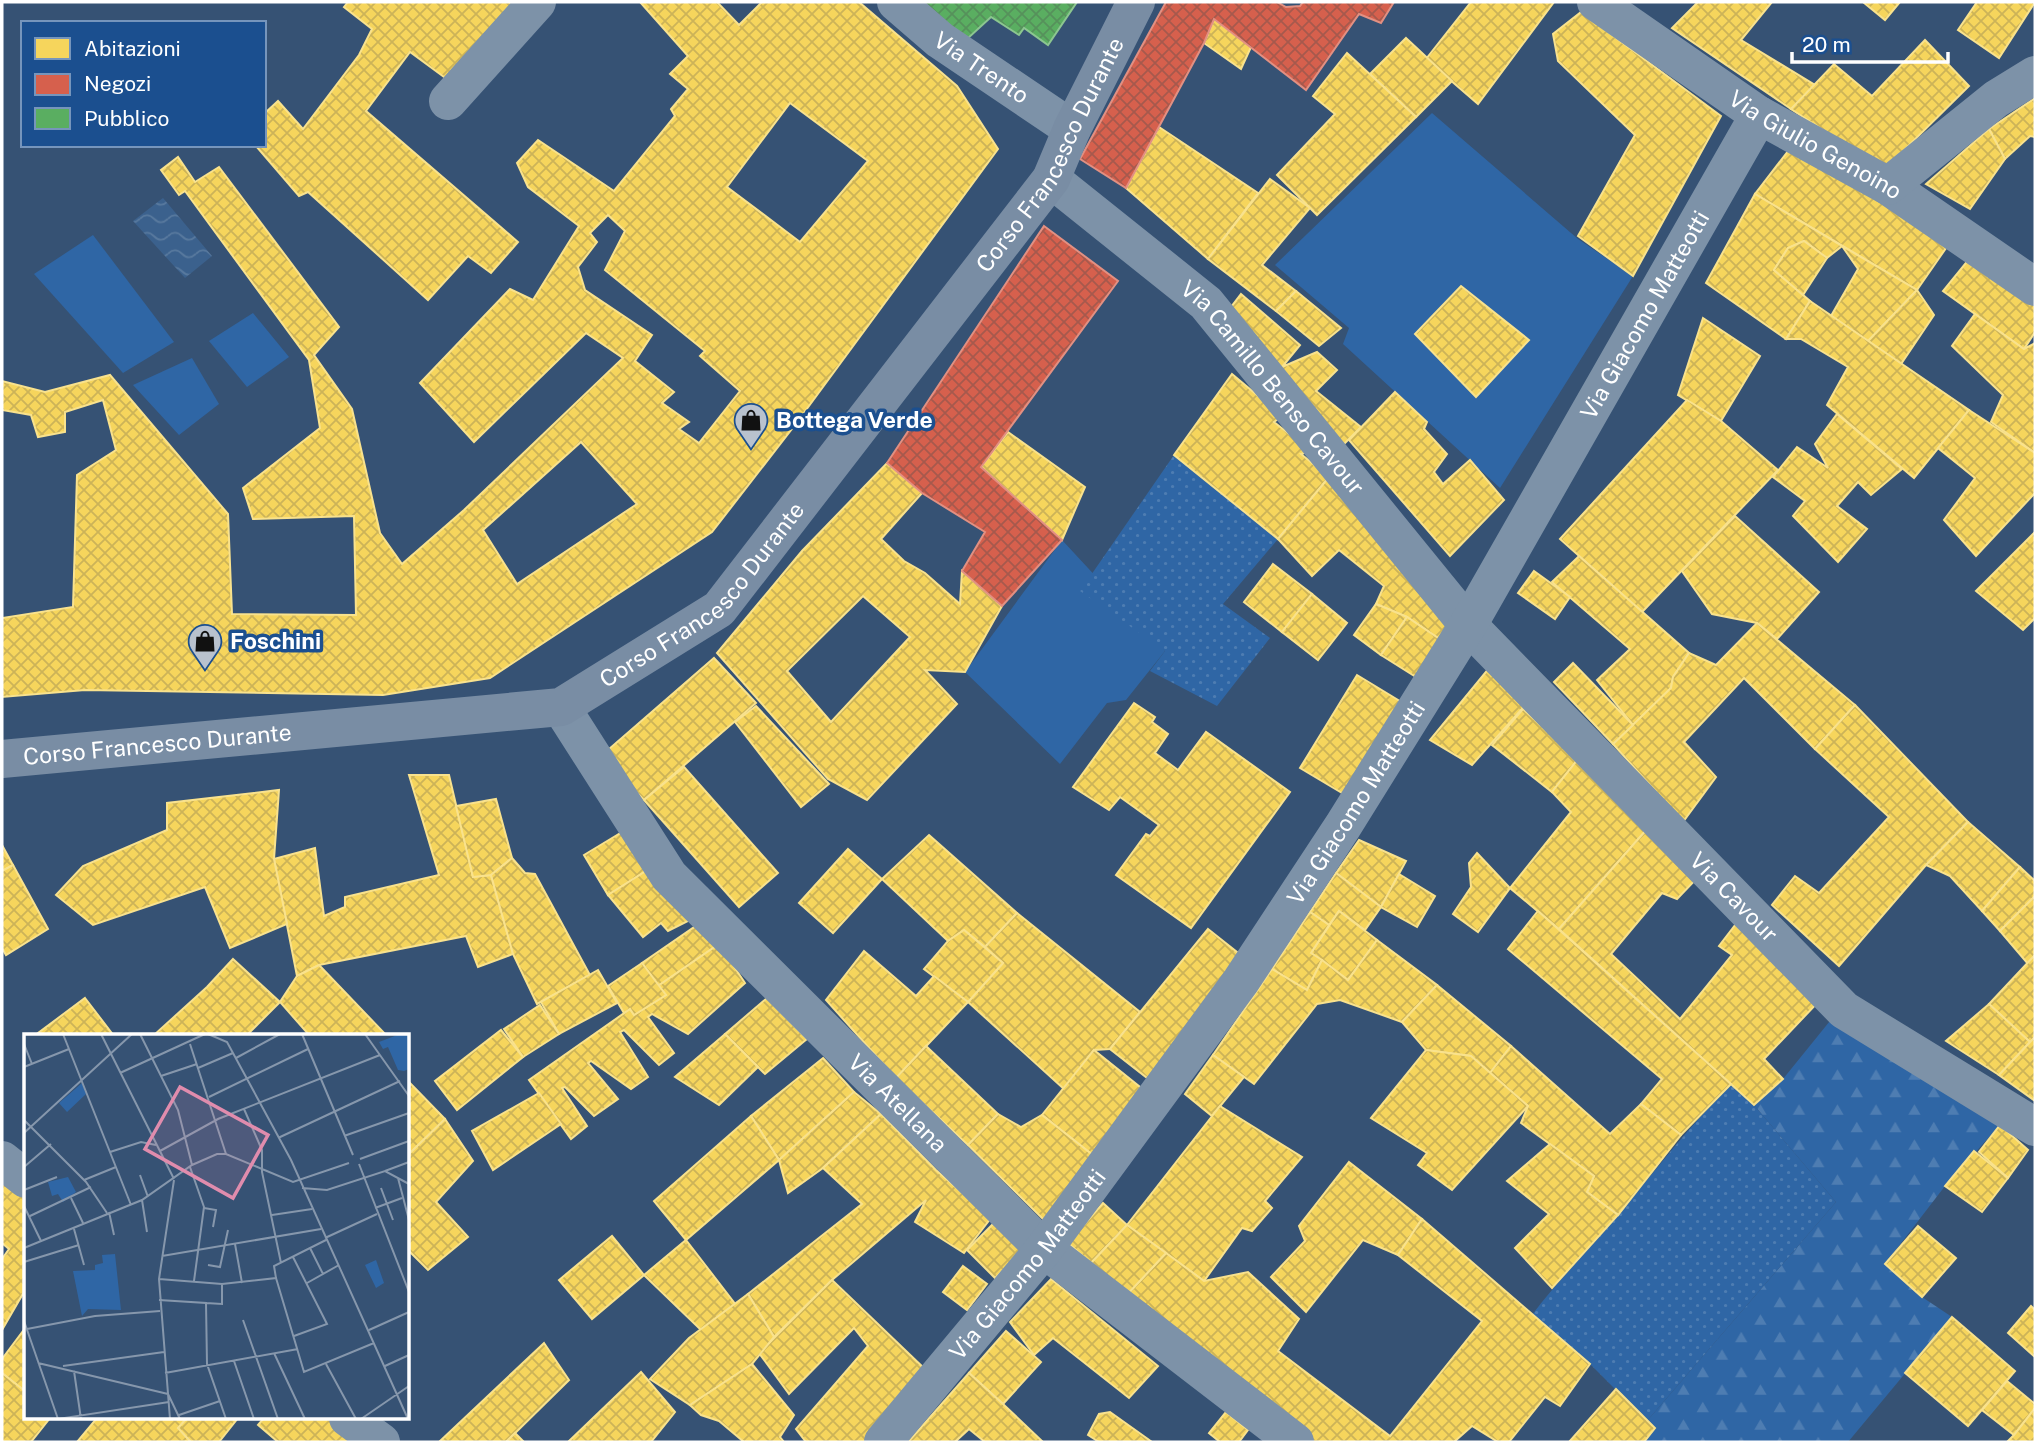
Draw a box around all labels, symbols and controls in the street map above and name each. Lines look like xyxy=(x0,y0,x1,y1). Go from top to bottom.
legend xyxy=(21,21,266,147)
scale bar xyxy=(1792,21,1948,65)
street label: Via Trento xyxy=(929,26,1034,109)
text: 20 m xyxy=(1802,32,1851,57)
street label: Corso Francesco Durante xyxy=(970,33,1129,277)
text: Abitazioni xyxy=(84,36,181,61)
text: Negozi xyxy=(84,71,151,96)
street label: Via Giulio Genoino xyxy=(1724,84,1907,205)
text: Pubblico xyxy=(84,106,169,131)
street label: Via Giacomo Matteotti xyxy=(1574,206,1714,424)
street label: Via Camillo Benso Cavour xyxy=(1176,274,1370,500)
shop icon: Bottega Verde xyxy=(732,401,770,450)
place label: Bottega Verde xyxy=(776,406,933,433)
street label: Corso Francesco Durante xyxy=(594,497,810,693)
shop icon: Foschini xyxy=(186,622,224,671)
place label: Foschini xyxy=(230,627,321,654)
street label: Via Giacomo Matteotti xyxy=(1281,696,1430,909)
street label: Corso Francesco Durante xyxy=(22,718,293,770)
street label: Via Cavour xyxy=(1685,846,1784,947)
inset map xyxy=(24,1034,410,1420)
street label: Via Atellana xyxy=(843,1048,953,1158)
street label: Via Giacomo Matteotti xyxy=(943,1164,1111,1365)

